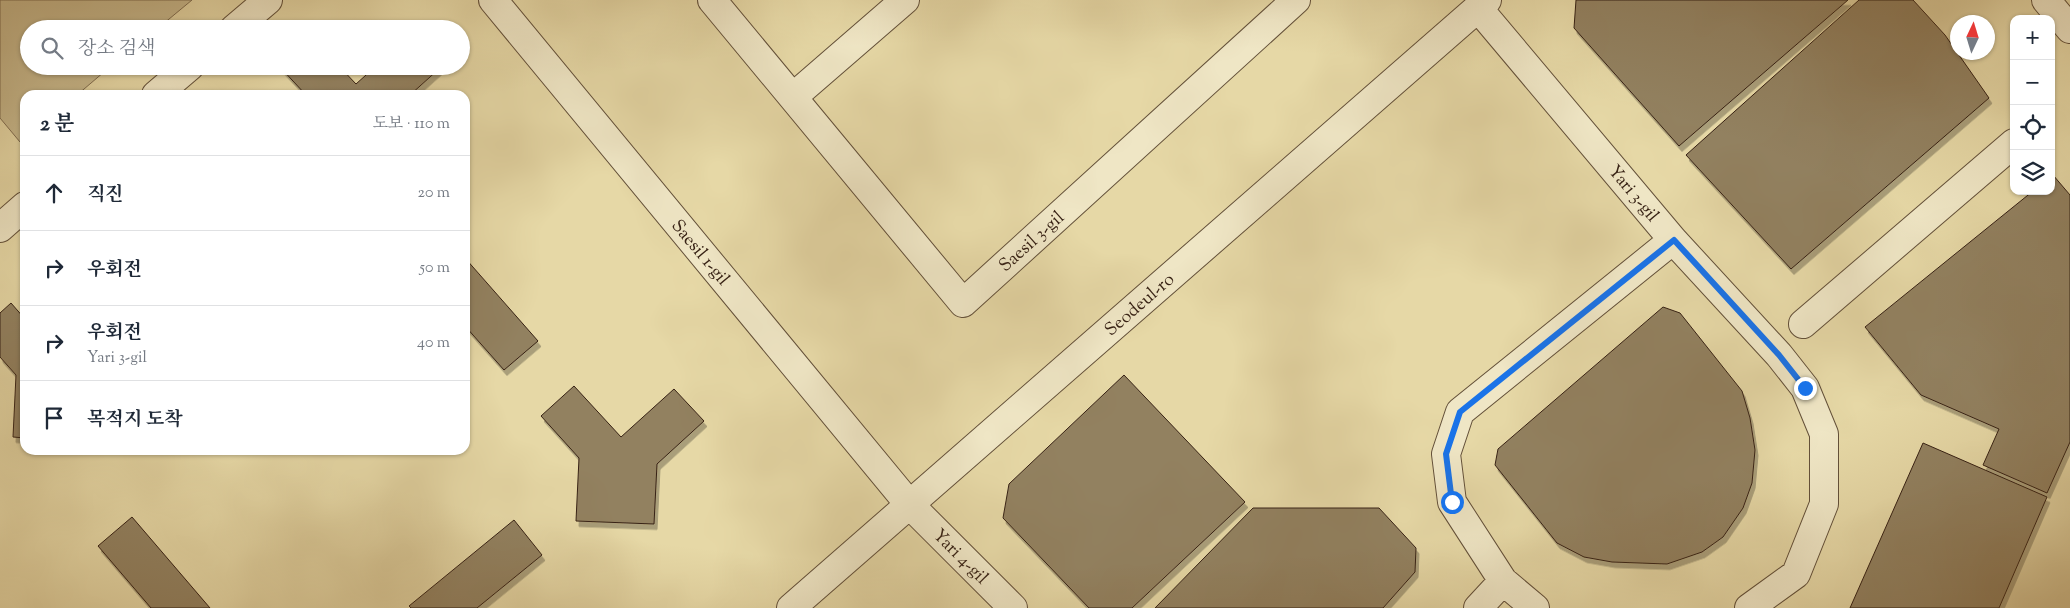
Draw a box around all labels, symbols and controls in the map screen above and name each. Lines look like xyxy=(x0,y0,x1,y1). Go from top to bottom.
north arrow xyxy=(1950,15,1995,60)
map controls xyxy=(2010,15,2055,195)
button: + xyxy=(2010,15,2055,60)
search box xyxy=(20,20,470,75)
icon: search xyxy=(38,34,66,62)
text: 장소 검색 xyxy=(78,36,155,63)
button: − xyxy=(2010,60,2055,105)
button: locate xyxy=(2010,105,2055,150)
text: 2 분 xyxy=(40,110,75,140)
text: 도보 · 110 m xyxy=(372,113,450,136)
button: layers xyxy=(2010,150,2055,195)
street label: Yari 3-gil xyxy=(1601,160,1664,228)
icon: ahead xyxy=(40,179,68,207)
text: 직진 xyxy=(87,182,124,209)
text: 20 m xyxy=(417,182,450,205)
street label: Saesil 3-gil xyxy=(994,206,1071,279)
street label: Saesil 1-gil xyxy=(664,215,735,292)
icon: right xyxy=(40,254,68,282)
text: 우회전 xyxy=(87,257,142,284)
text: 50 m xyxy=(419,257,450,280)
street label: Seodeul-ro xyxy=(1100,268,1181,343)
text: 우회전 xyxy=(87,320,142,347)
icon: right xyxy=(40,329,68,357)
text: 40 m xyxy=(417,332,450,355)
text: Yari 3-gil xyxy=(87,347,147,370)
route end xyxy=(1794,377,1817,400)
icon: arrive xyxy=(40,404,68,432)
text: 목적지 도착 xyxy=(87,407,183,434)
route start xyxy=(1441,491,1464,514)
street label: Yari 4-gil xyxy=(926,524,993,591)

